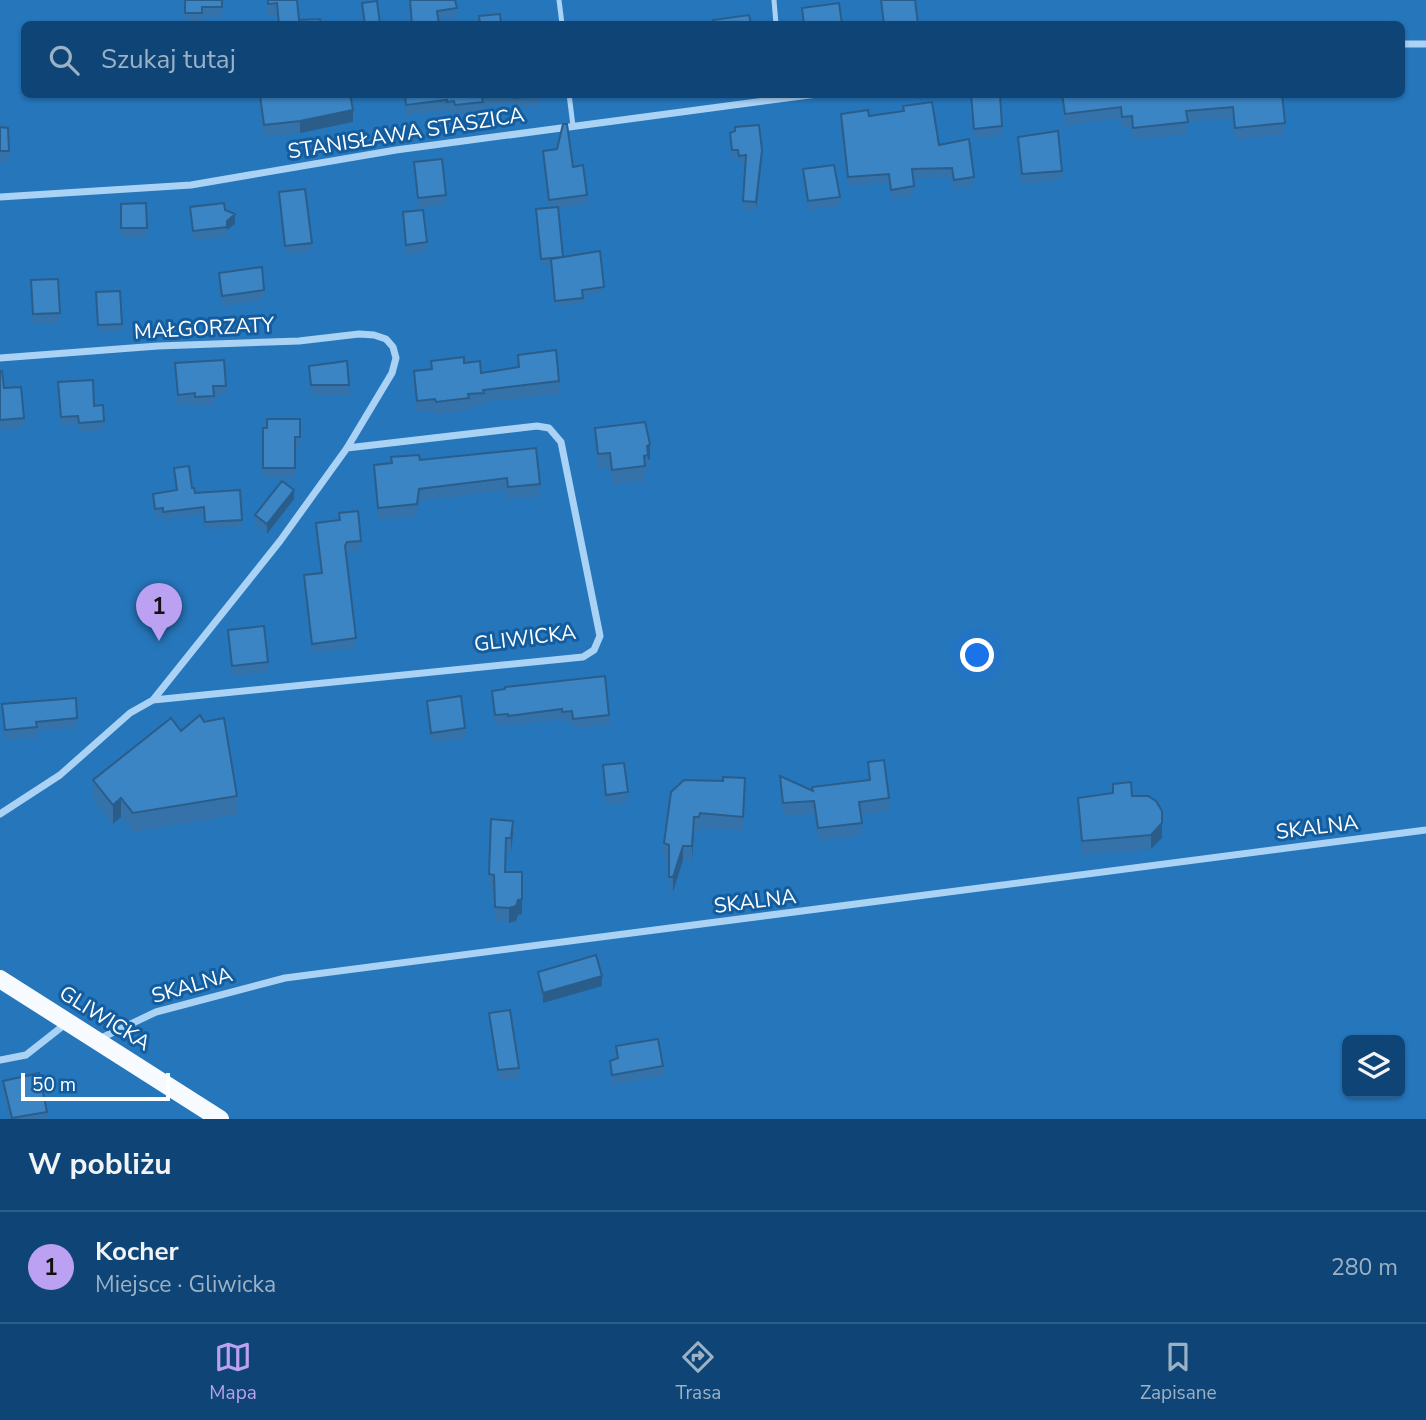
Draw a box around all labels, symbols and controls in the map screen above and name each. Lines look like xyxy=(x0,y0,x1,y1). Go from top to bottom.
search box xyxy=(21,21,1405,98)
icon: search xyxy=(45,41,83,79)
text: Szukaj tutaj xyxy=(101,42,236,77)
street label: STANISŁAWA STASZICA xyxy=(286,100,526,166)
street label: MAŁGORZATY xyxy=(133,310,275,346)
pin: 1 xyxy=(136,583,182,641)
street label: GLIWICKA xyxy=(472,618,578,658)
your location xyxy=(960,638,994,672)
street label: SKALNA xyxy=(1274,808,1360,846)
street label: SKALNA xyxy=(712,882,798,920)
street label: SKALNA xyxy=(148,960,236,1010)
street label: GLIWICKA xyxy=(54,979,156,1057)
map controls xyxy=(1342,1035,1405,1098)
button: layers xyxy=(1342,1035,1405,1098)
scale bar xyxy=(21,1070,170,1102)
text: 50 m xyxy=(32,1072,76,1098)
text: W pobliżu xyxy=(28,1144,172,1185)
text: Kocher xyxy=(95,1234,179,1269)
text: 1 xyxy=(44,1252,58,1283)
text: 280 m xyxy=(1331,1252,1398,1283)
text: Miejsce · Gliwicka xyxy=(95,1269,276,1300)
tab: Mapa xyxy=(209,1338,257,1406)
tab: Trasa xyxy=(675,1338,721,1406)
tab: Zapisane xyxy=(1140,1338,1217,1406)

